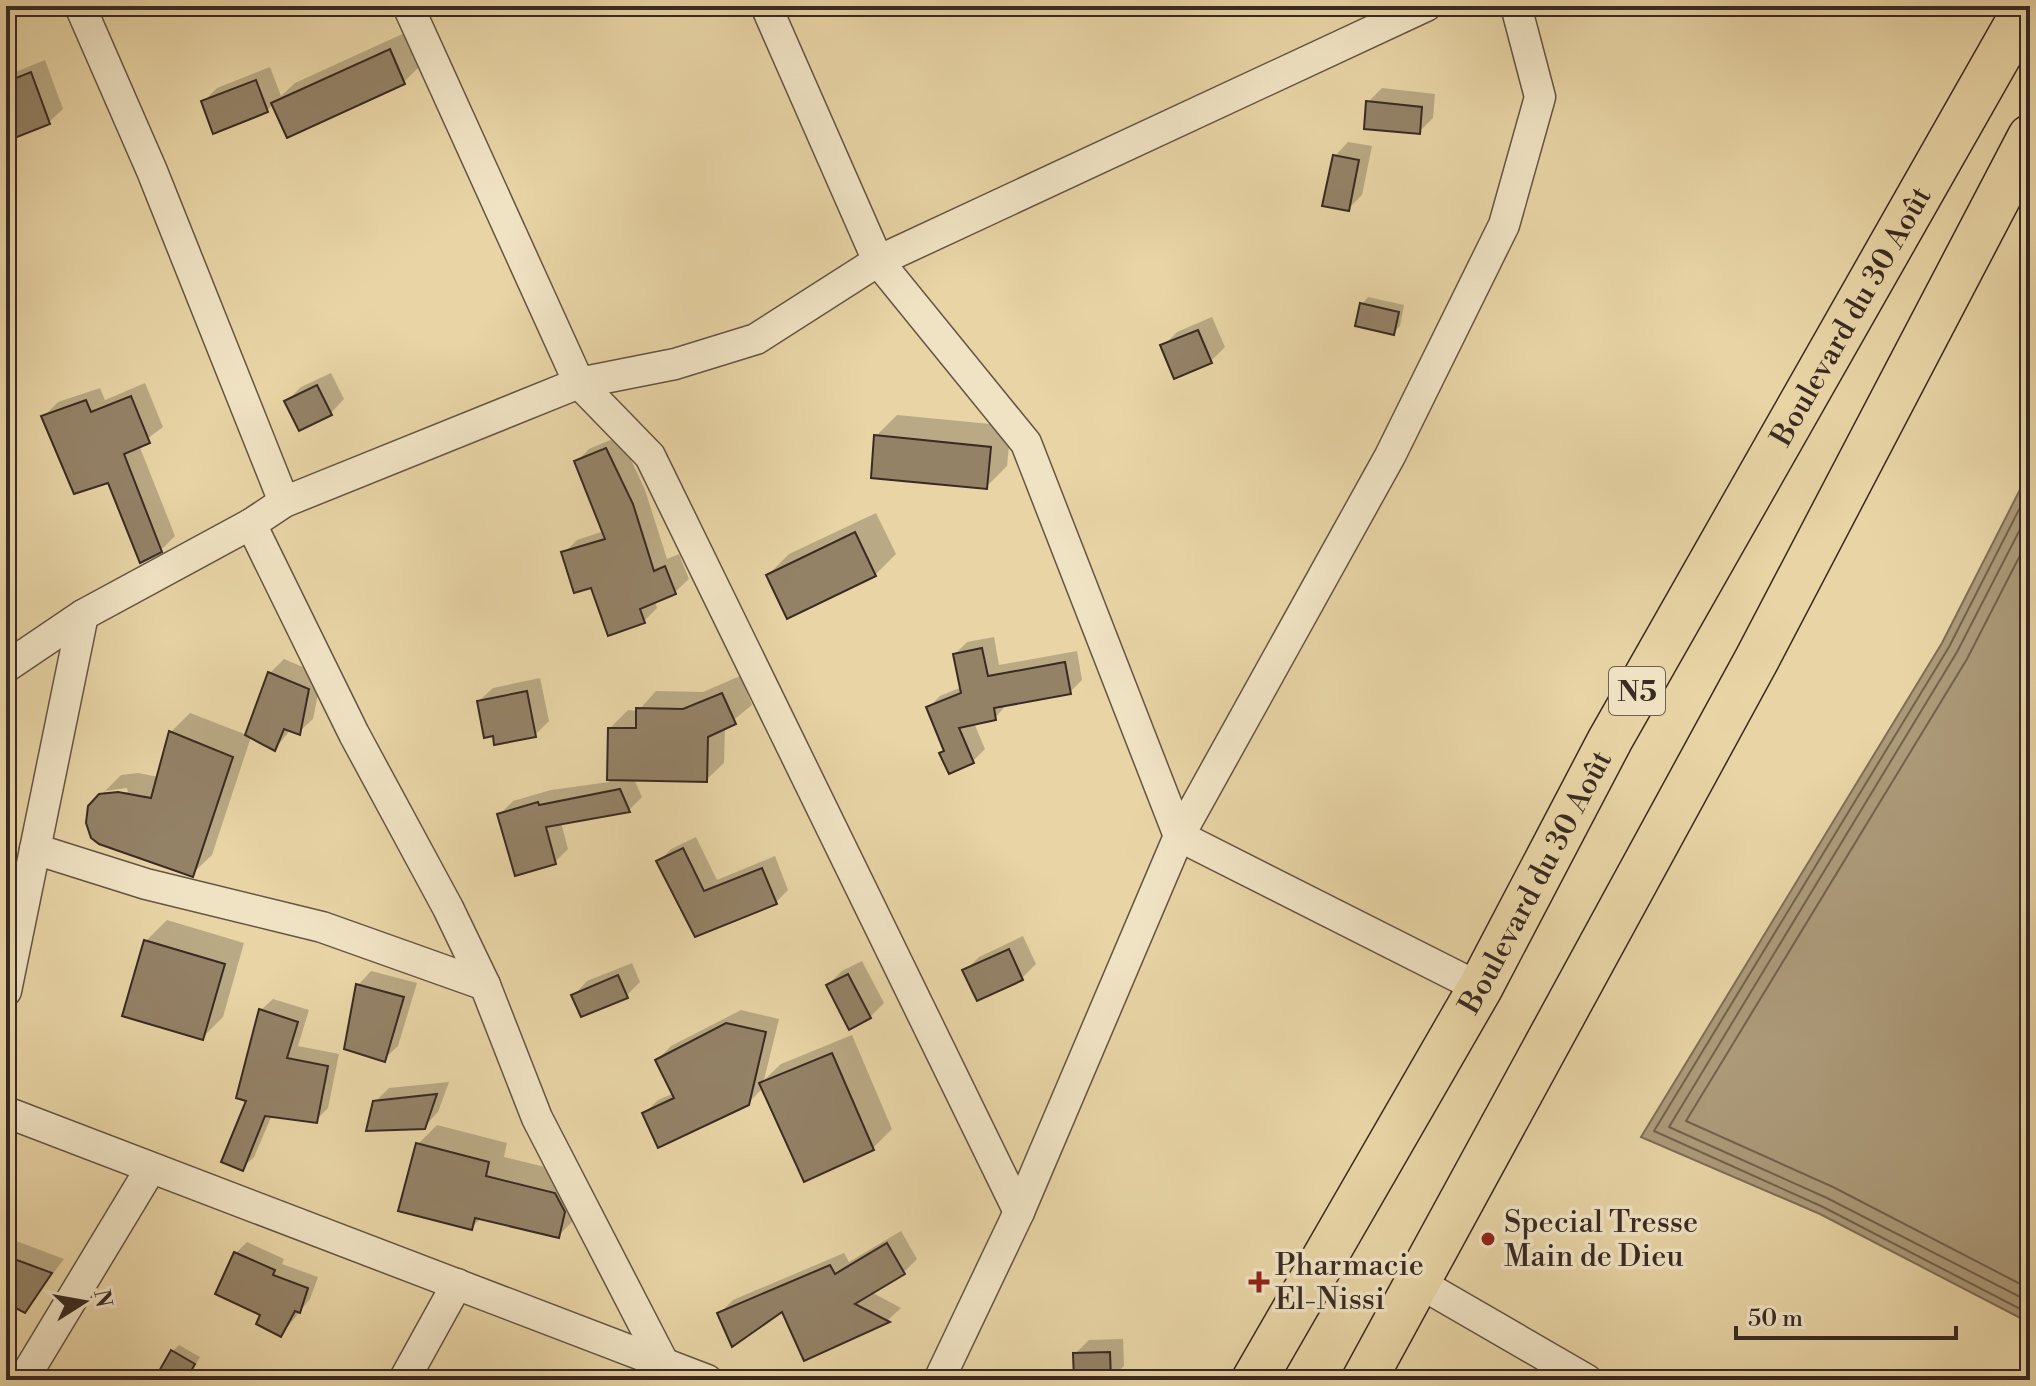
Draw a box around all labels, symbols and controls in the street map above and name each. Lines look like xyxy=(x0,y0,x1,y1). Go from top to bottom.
street label: Boulevard du 30 Août xyxy=(1762,180,1941,454)
road number: N5 xyxy=(1609,667,1665,715)
street label: Boulevard du 30 Août xyxy=(1451,744,1621,1022)
place label: Special Tresse Main de Dieu xyxy=(1504,1204,1698,1276)
marker: Special Tresse Main de Dieu xyxy=(1479,1230,1497,1248)
place label: Pharmacie El-Nissi xyxy=(1275,1247,1424,1319)
north arrow xyxy=(44,1262,124,1342)
marker: Pharmacie El-Nissi xyxy=(1250,1273,1268,1291)
text: N xyxy=(87,1287,117,1310)
scale bar xyxy=(1736,1290,1956,1340)
text: 50 m xyxy=(1748,1304,1803,1334)

